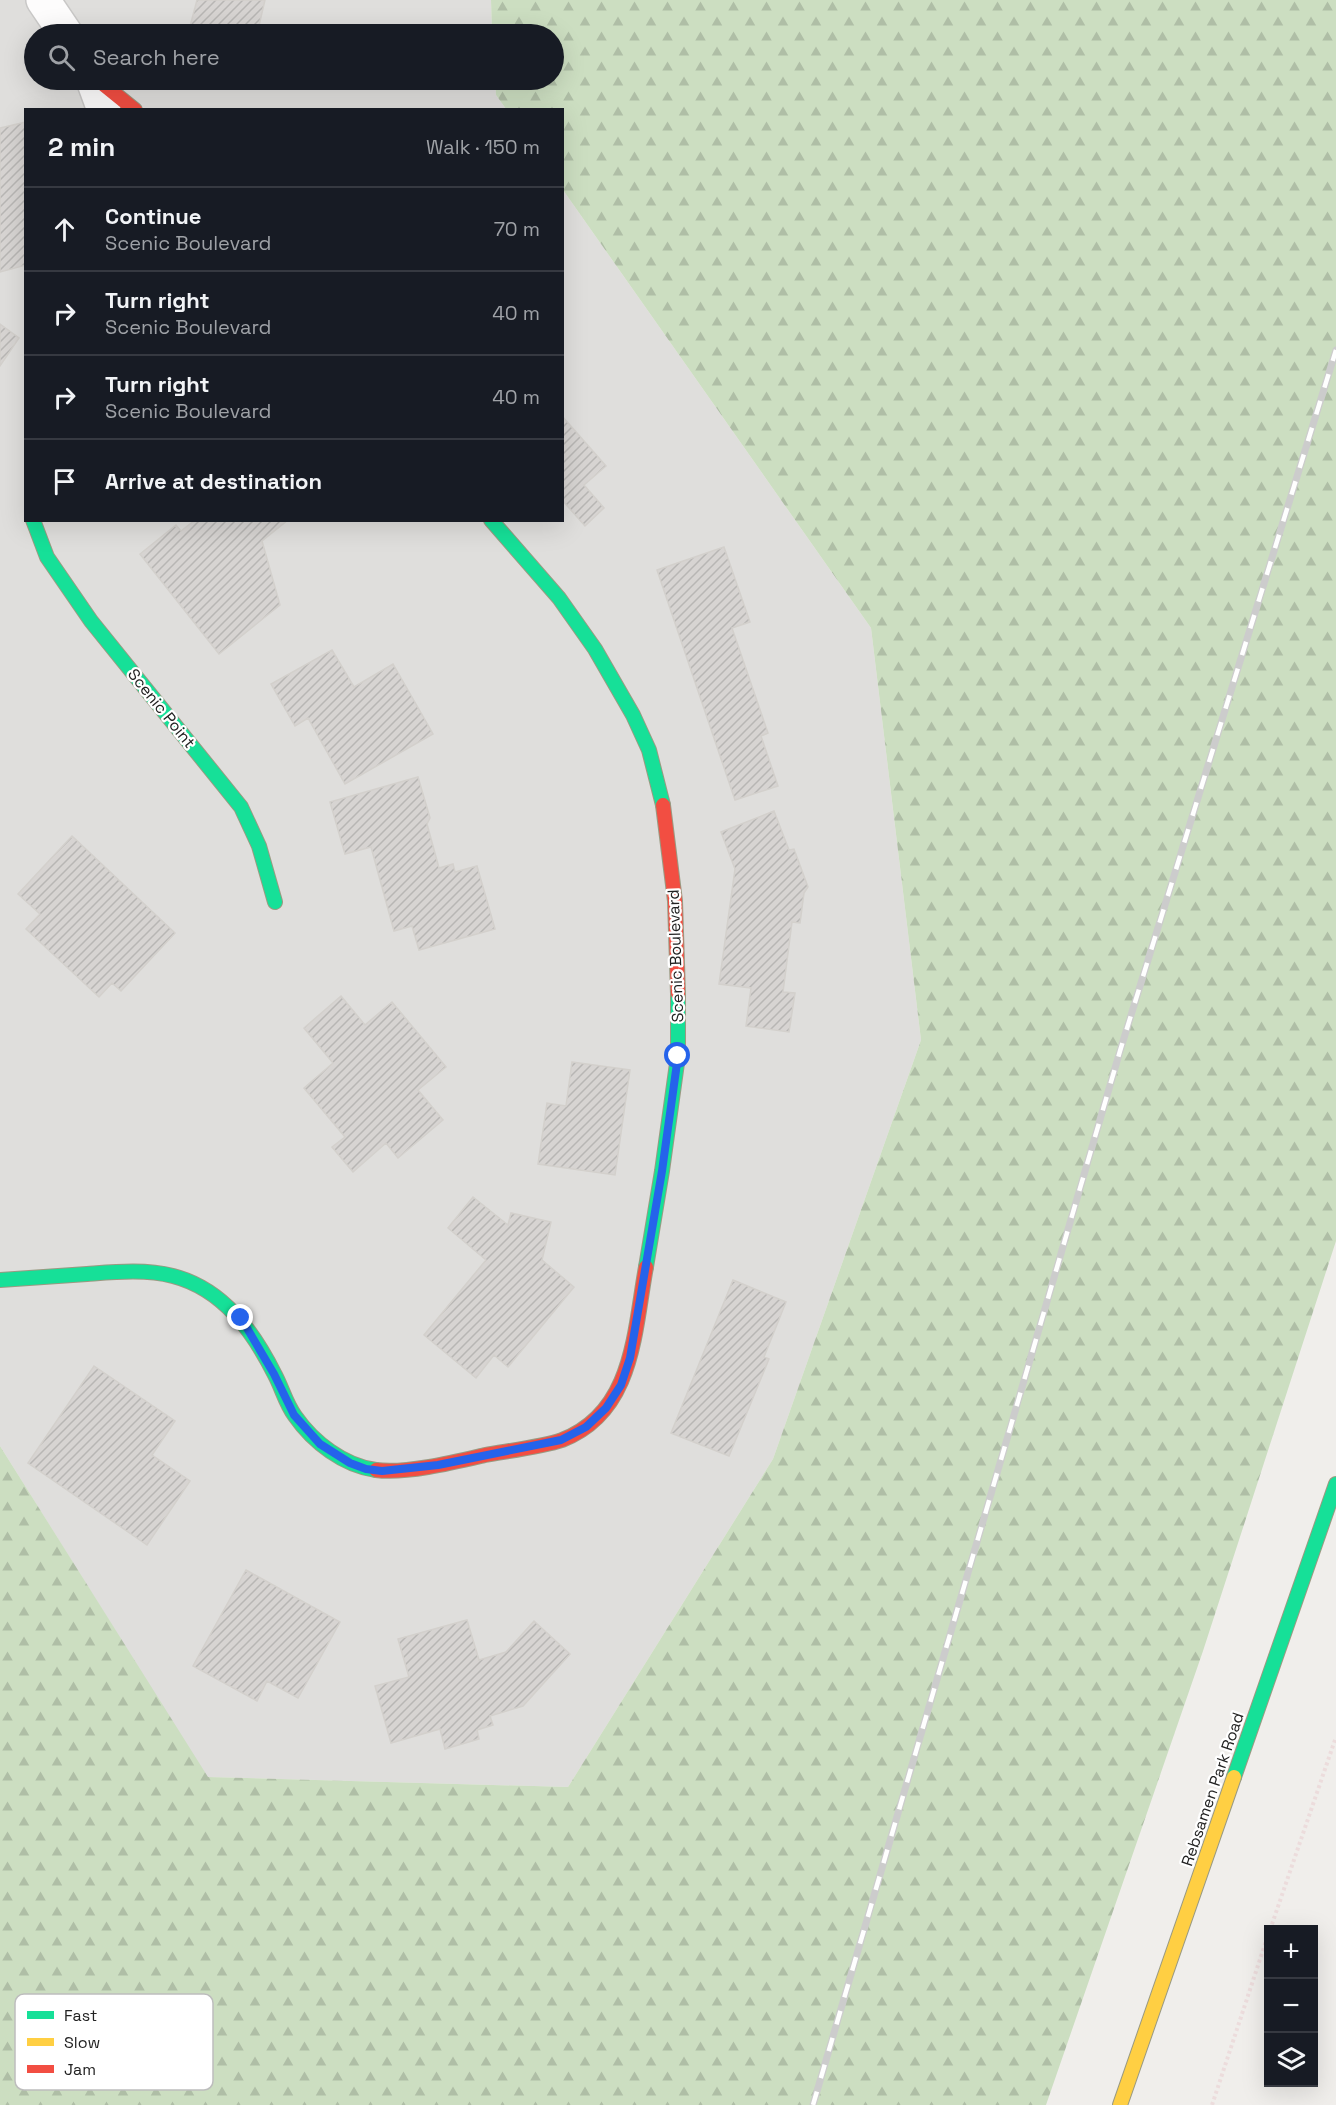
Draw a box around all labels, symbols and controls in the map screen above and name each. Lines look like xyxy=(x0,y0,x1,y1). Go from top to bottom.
search box xyxy=(24,24,564,90)
icon: search xyxy=(45,41,78,74)
text: Search here xyxy=(93,43,220,71)
text: 2 min xyxy=(48,130,115,164)
text: Walk · 150 m xyxy=(426,134,540,160)
text: Continue xyxy=(105,202,201,230)
icon: ahead xyxy=(48,213,81,246)
text: 70 m xyxy=(494,216,540,242)
text: Scenic Boulevard xyxy=(105,230,272,256)
text: Turn right xyxy=(105,286,210,314)
icon: right xyxy=(48,297,81,330)
text: 40 m xyxy=(492,300,540,326)
text: Scenic Boulevard xyxy=(105,314,272,340)
text: Turn right xyxy=(105,370,210,398)
icon: right xyxy=(48,381,81,414)
text: 40 m xyxy=(492,384,540,410)
text: Scenic Boulevard xyxy=(105,398,272,424)
icon: arrive xyxy=(48,465,81,498)
text: Arrive at destination xyxy=(105,467,322,495)
street label: Scenic Point xyxy=(123,664,200,752)
street label: Scenic Boulevard xyxy=(663,889,688,1023)
route start xyxy=(664,1042,690,1068)
route end xyxy=(227,1304,253,1330)
street label: Rebsamen Park Road xyxy=(1176,1710,1249,1869)
map controls xyxy=(1264,1925,1318,2087)
button: + xyxy=(1264,1925,1318,1979)
button: − xyxy=(1264,1979,1318,2033)
legend xyxy=(15,1994,213,2090)
text: Fast xyxy=(64,2005,97,2026)
text: Slow xyxy=(64,2032,100,2053)
button: layers xyxy=(1264,2033,1318,2087)
text: Jam xyxy=(64,2059,96,2080)

